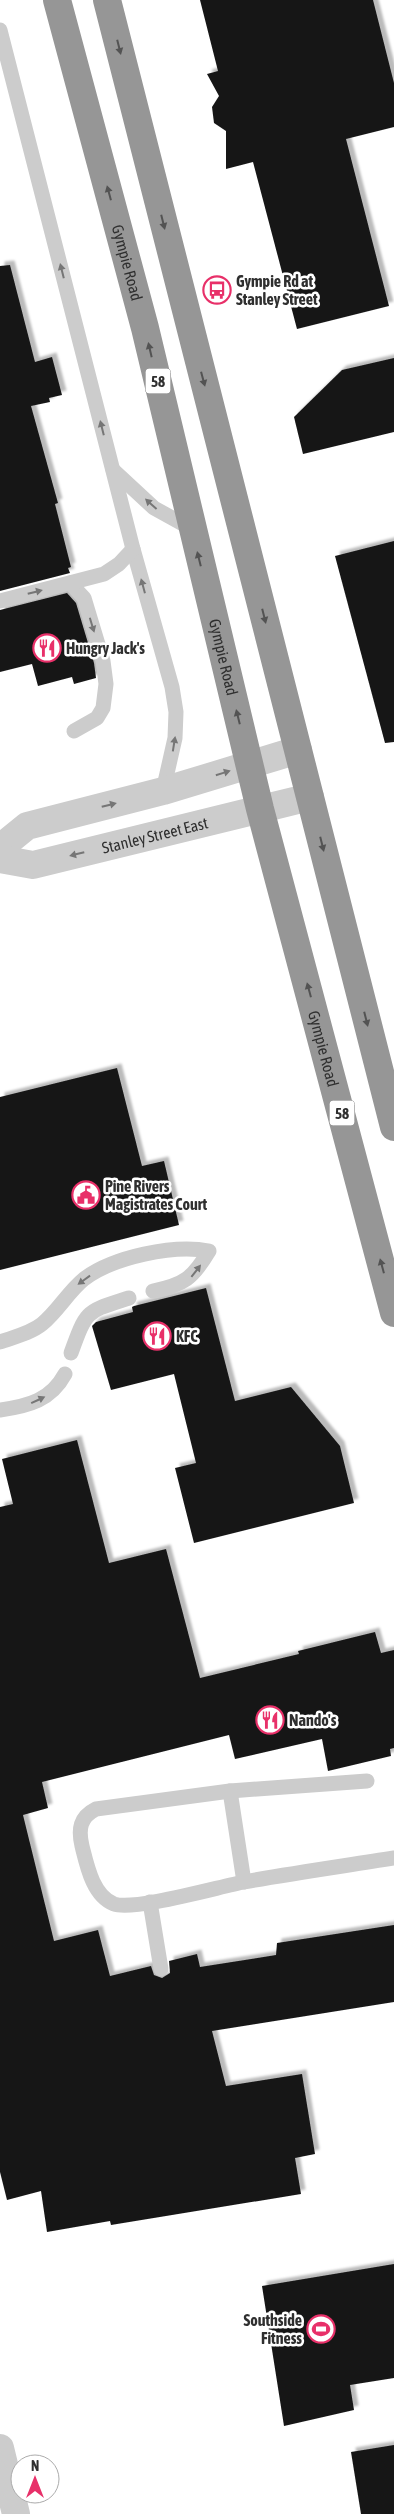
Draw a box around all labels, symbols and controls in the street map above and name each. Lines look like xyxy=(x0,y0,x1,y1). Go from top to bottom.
one-way arrow xyxy=(115,40,123,55)
one-way arrow xyxy=(104,185,112,200)
one-way arrow xyxy=(159,214,167,229)
street label: Gympie Road xyxy=(109,223,146,303)
one-way arrow xyxy=(58,264,66,279)
place label: Gympie Rd at Stanley Street xyxy=(236,272,318,308)
bus stop icon: Gympie Rd at Stanley Street xyxy=(202,275,232,305)
one-way arrow xyxy=(146,343,154,358)
road number: 58 xyxy=(146,368,170,394)
one-way arrow xyxy=(200,372,208,387)
one-way arrow xyxy=(98,421,106,436)
one-way arrow xyxy=(145,498,157,510)
one-way arrow xyxy=(195,552,203,567)
one-way arrow xyxy=(139,578,147,593)
one-way arrow xyxy=(27,588,42,596)
one-way arrow xyxy=(260,609,268,624)
street label: Gympie Road xyxy=(206,617,242,697)
one-way arrow xyxy=(88,618,96,633)
restaurant icon: Hungry Jack's xyxy=(32,633,62,663)
place label: Hungry Jack's xyxy=(66,639,145,657)
one-way arrow xyxy=(233,710,241,725)
one-way arrow xyxy=(170,735,178,751)
one-way arrow xyxy=(216,768,231,776)
one-way arrow xyxy=(101,801,116,809)
street label: Stanley Street East xyxy=(100,813,210,857)
one-way arrow xyxy=(318,837,326,852)
one-way arrow xyxy=(69,850,84,858)
one-way arrow xyxy=(305,983,313,998)
street label: Gympie Road xyxy=(305,1009,342,1089)
one-way arrow xyxy=(363,1011,371,1026)
road number: 58 xyxy=(330,1100,354,1126)
place label: Pine Rivers Magistrates Court xyxy=(105,1177,207,1213)
public building icon: Pine Rivers Magistrates Court xyxy=(71,1180,101,1210)
one-way arrow xyxy=(377,1258,385,1273)
one-way arrow xyxy=(191,1264,201,1277)
one-way arrow xyxy=(77,1275,91,1285)
restaurant icon: KFC xyxy=(142,1321,172,1351)
place label: KFC xyxy=(176,1327,198,1345)
one-way arrow xyxy=(31,1396,45,1404)
restaurant icon: Nando's xyxy=(255,1705,285,1735)
place label: Nando's xyxy=(289,1711,337,1729)
place label: Southside Fitness xyxy=(243,2311,302,2347)
sports icon: Southside Fitness xyxy=(306,2314,336,2344)
north arrow xyxy=(10,2454,60,2504)
text: N xyxy=(31,2458,39,2474)

